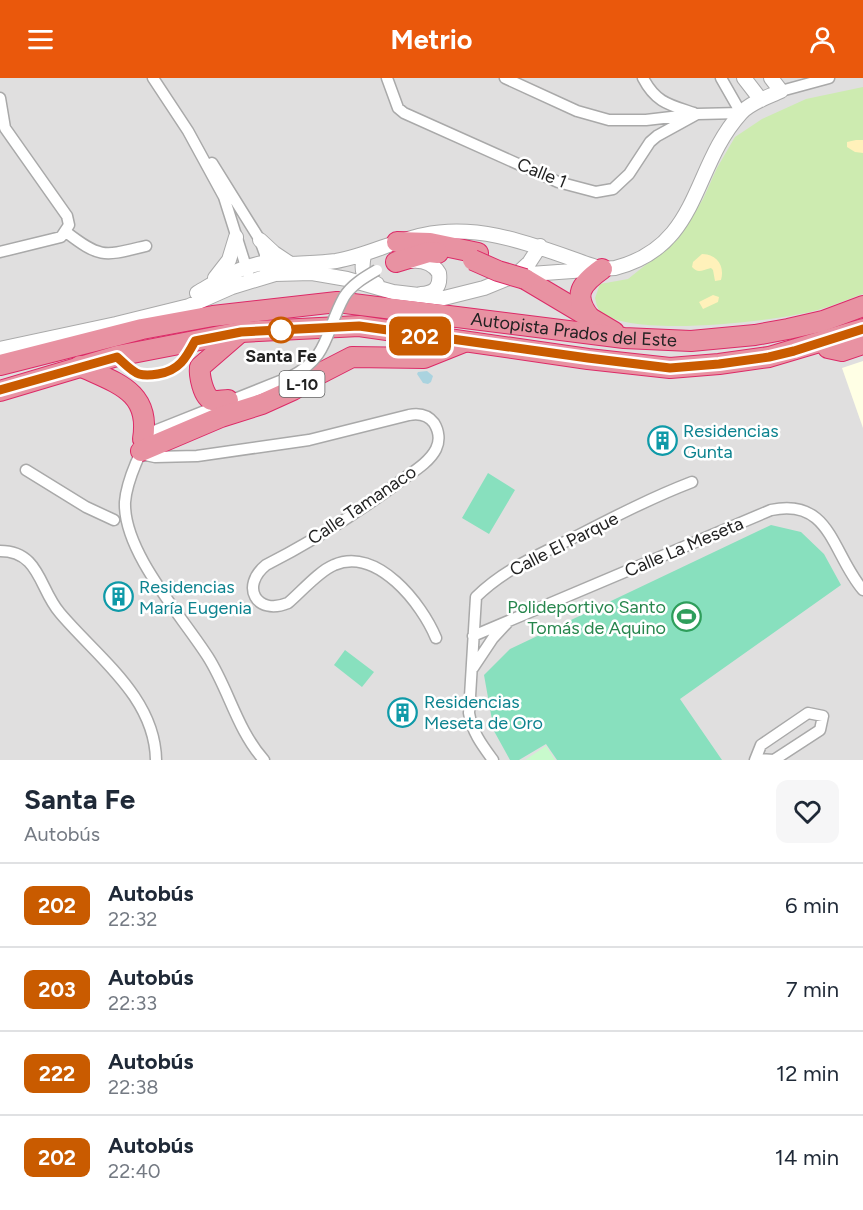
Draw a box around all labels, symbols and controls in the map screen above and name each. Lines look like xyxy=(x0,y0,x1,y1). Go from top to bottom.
icon: menu xyxy=(24,23,57,56)
text: Metrio xyxy=(391,23,472,56)
icon: person xyxy=(806,23,839,56)
street label: Calle 1 xyxy=(514,153,570,193)
street label: Autopista Prados del Este xyxy=(470,308,677,351)
line badge: 202 xyxy=(386,316,454,356)
marker: Santa Fe xyxy=(268,317,294,343)
text: 202 xyxy=(401,324,439,349)
place label: Santa Fe xyxy=(245,345,317,367)
road number: L-10 xyxy=(280,371,324,397)
place label: Residencias Gunta xyxy=(683,420,779,463)
building icon: Residencias Gunta xyxy=(646,425,678,457)
street label: Calle Tamanaco xyxy=(304,461,420,549)
street label: Calle El Parque xyxy=(506,507,622,581)
street label: Calle La Meseta xyxy=(621,512,747,582)
place label: Residencias María Eugenia xyxy=(139,576,252,619)
building icon: Residencias María Eugenia xyxy=(102,581,134,613)
place label: Polideportivo Santo Tomás de Aquino xyxy=(507,596,666,639)
sports icon: Polideportivo Santo Tomás de Aquino xyxy=(671,601,703,633)
place label: Residencias Meseta de Oro xyxy=(424,691,543,734)
building icon: Residencias Meseta de Oro xyxy=(387,696,419,728)
button: heart xyxy=(776,780,839,843)
text: Santa Fe xyxy=(24,782,135,816)
text: Autobús xyxy=(24,822,100,846)
text: Autobús xyxy=(108,880,194,907)
text: 6 min xyxy=(785,892,839,919)
text: 202 xyxy=(38,893,76,918)
text: 22:32 xyxy=(108,907,157,931)
text: Autobús xyxy=(108,964,194,991)
text: 7 min xyxy=(786,976,839,1003)
text: 203 xyxy=(38,977,76,1002)
text: 22:33 xyxy=(108,991,157,1015)
text: Autobús xyxy=(108,1048,194,1075)
text: 12 min xyxy=(776,1060,839,1087)
text: 222 xyxy=(39,1061,75,1086)
text: 22:38 xyxy=(108,1075,159,1099)
text: Autobús xyxy=(108,1132,194,1159)
text: 14 min xyxy=(775,1144,839,1171)
text: 202 xyxy=(38,1145,76,1170)
text: 22:40 xyxy=(108,1159,161,1183)

